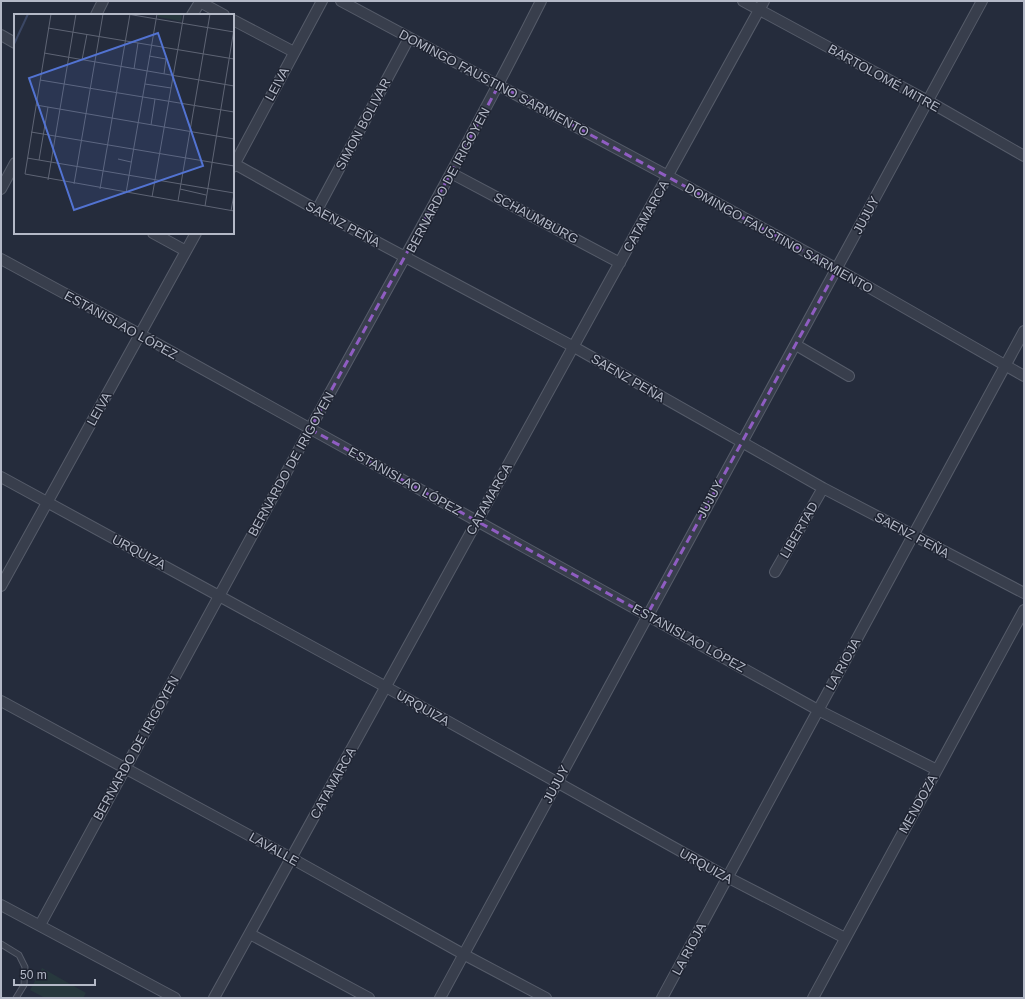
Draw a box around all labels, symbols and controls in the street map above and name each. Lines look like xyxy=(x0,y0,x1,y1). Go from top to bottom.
inset map xyxy=(14,14,234,234)
street label: DOMINGO FAUSTINO SARMIENTO xyxy=(397,26,591,140)
street label: BARTOLOMÉ MITRE xyxy=(826,41,943,115)
street label: LEIVA xyxy=(262,64,292,103)
street label: SIMON BOLIVAR xyxy=(333,76,393,172)
street label: BERNARDO DE IRIGOYEN xyxy=(403,105,493,255)
street label: CATAMARCA xyxy=(620,177,672,254)
street label: DOMINGO FAUSTINO SARMIENTO xyxy=(682,180,876,296)
street label: SCHAUMBURG xyxy=(491,189,581,247)
street label: JUJUY xyxy=(850,193,882,236)
street label: SAENZ PEÑA xyxy=(303,198,383,250)
street label: ESTANISLAO LÓPEZ xyxy=(62,288,180,362)
street label: SAENZ PEÑA xyxy=(589,351,668,405)
street label: LEIVA xyxy=(84,389,114,428)
street label: BERNARDO DE IRIGOYEN xyxy=(245,389,337,539)
street label: ESTANISLAO LÓPEZ xyxy=(346,444,464,518)
street label: CATAMARCA xyxy=(463,460,515,537)
street label: JUJUY xyxy=(694,477,726,520)
street label: LIBERTAD xyxy=(777,499,821,561)
street label: SAENZ PEÑA xyxy=(872,509,952,561)
street label: URQUIZA xyxy=(110,532,169,573)
street label: ESTANISLAO LÓPEZ xyxy=(630,601,748,675)
street label: LA RIOJA xyxy=(823,635,864,693)
street label: BERNARDO DE IRIGOYEN xyxy=(90,673,182,823)
street label: URQUIZA xyxy=(394,687,453,729)
street label: CATAMARCA xyxy=(307,744,359,821)
street label: JUJUY xyxy=(540,762,572,805)
street label: MENDOZA xyxy=(896,772,940,836)
street label: LAVALLE xyxy=(247,829,302,869)
street label: URQUIZA xyxy=(677,845,736,887)
street label: LA RIOJA xyxy=(669,920,709,978)
scale bar xyxy=(14,961,95,987)
text: 50 m xyxy=(20,968,47,982)

